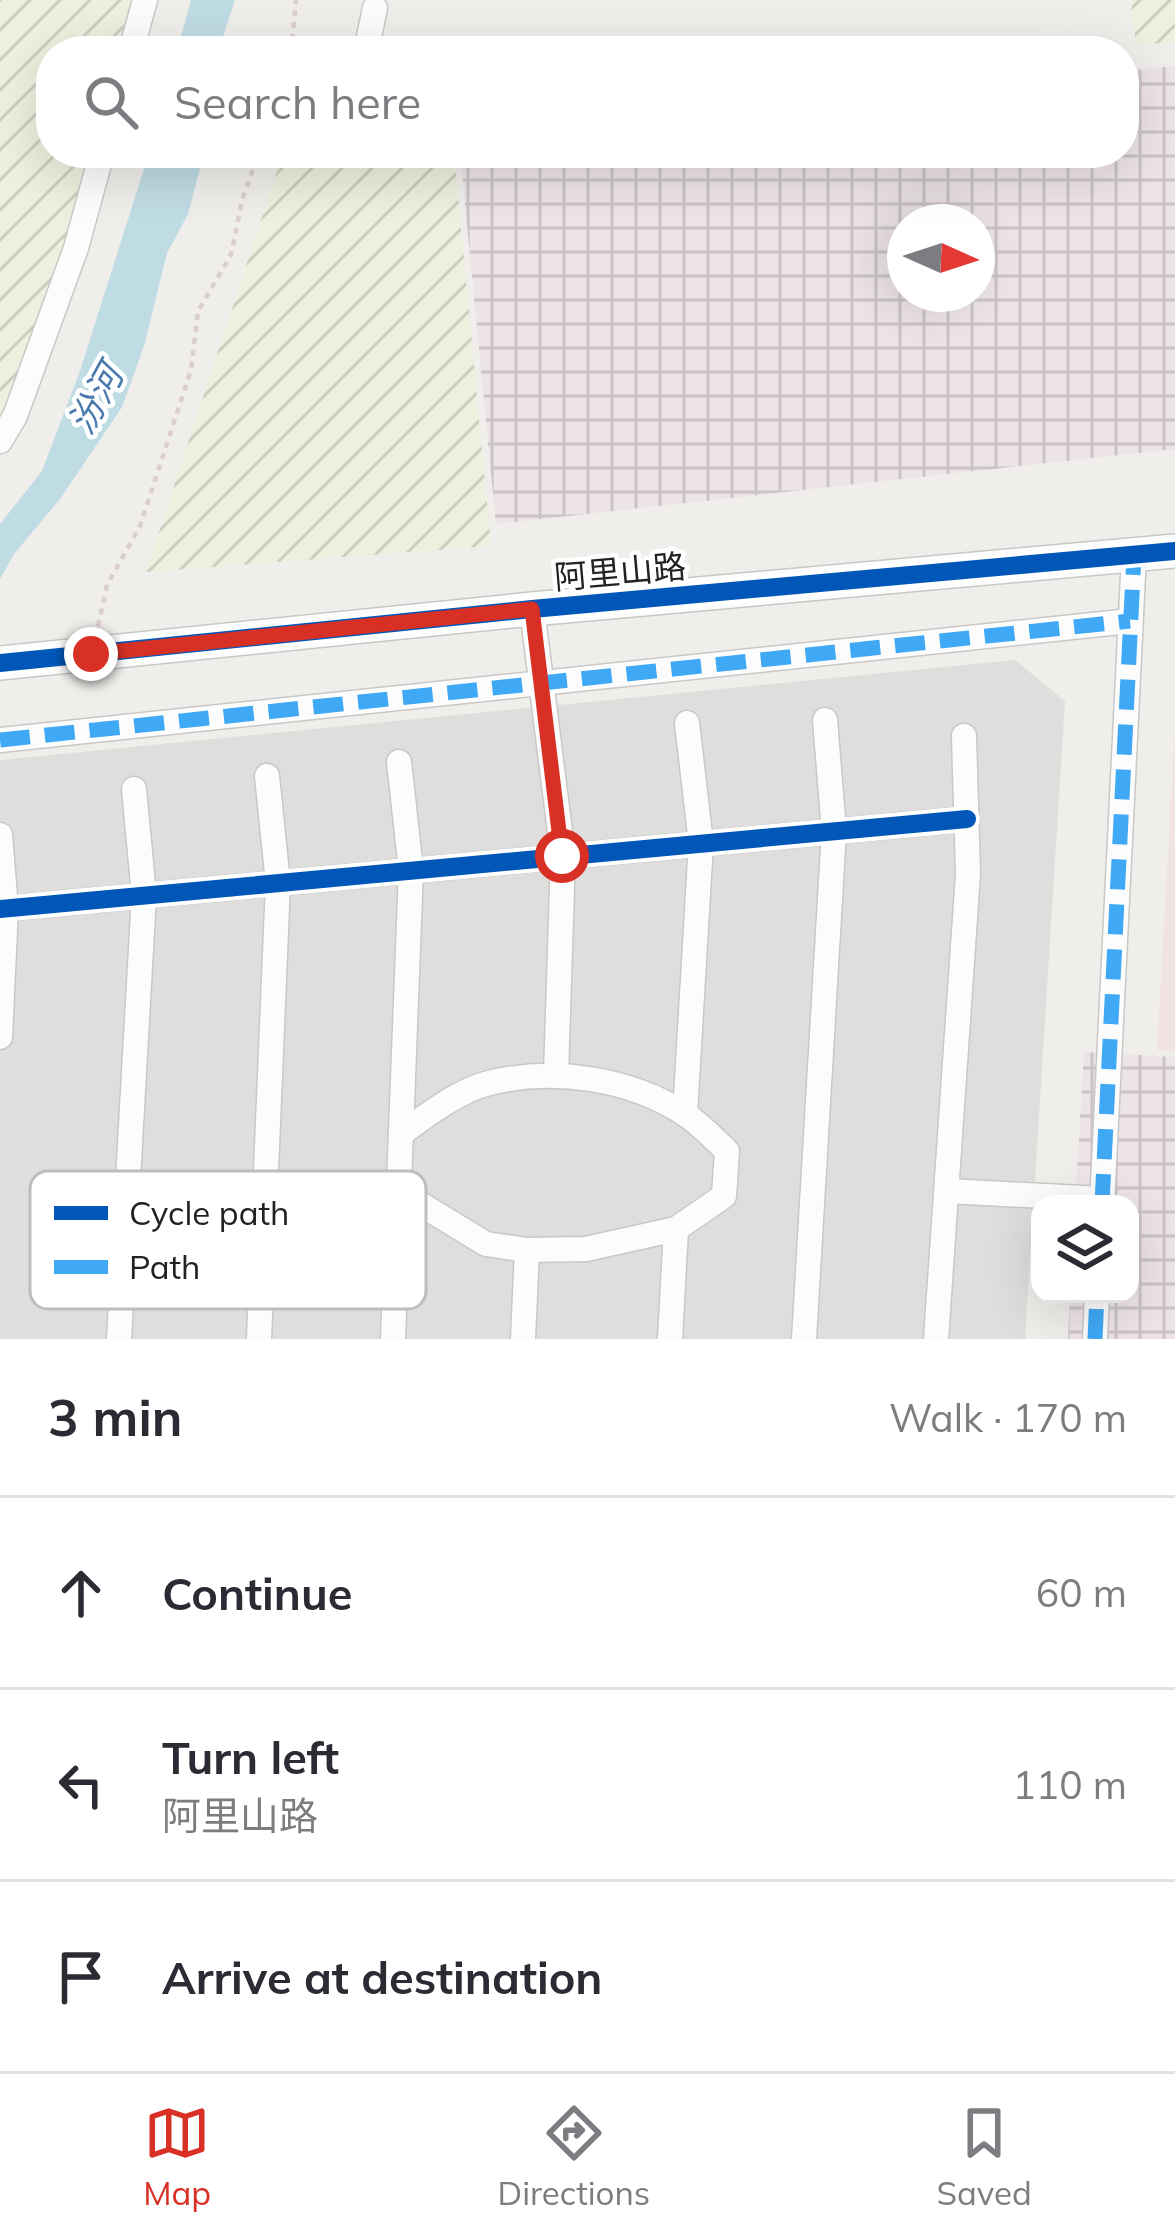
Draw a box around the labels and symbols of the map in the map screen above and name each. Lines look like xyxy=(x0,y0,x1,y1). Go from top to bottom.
north arrow xyxy=(887,204,995,312)
water label: 汾河 xyxy=(58,351,135,441)
street label: 阿里山路 xyxy=(552,545,688,597)
route end xyxy=(64,627,118,681)
route start xyxy=(535,829,589,883)
legend xyxy=(30,1171,426,1309)
text: Cycle path xyxy=(129,1192,289,1233)
text: Path xyxy=(129,1246,200,1287)

